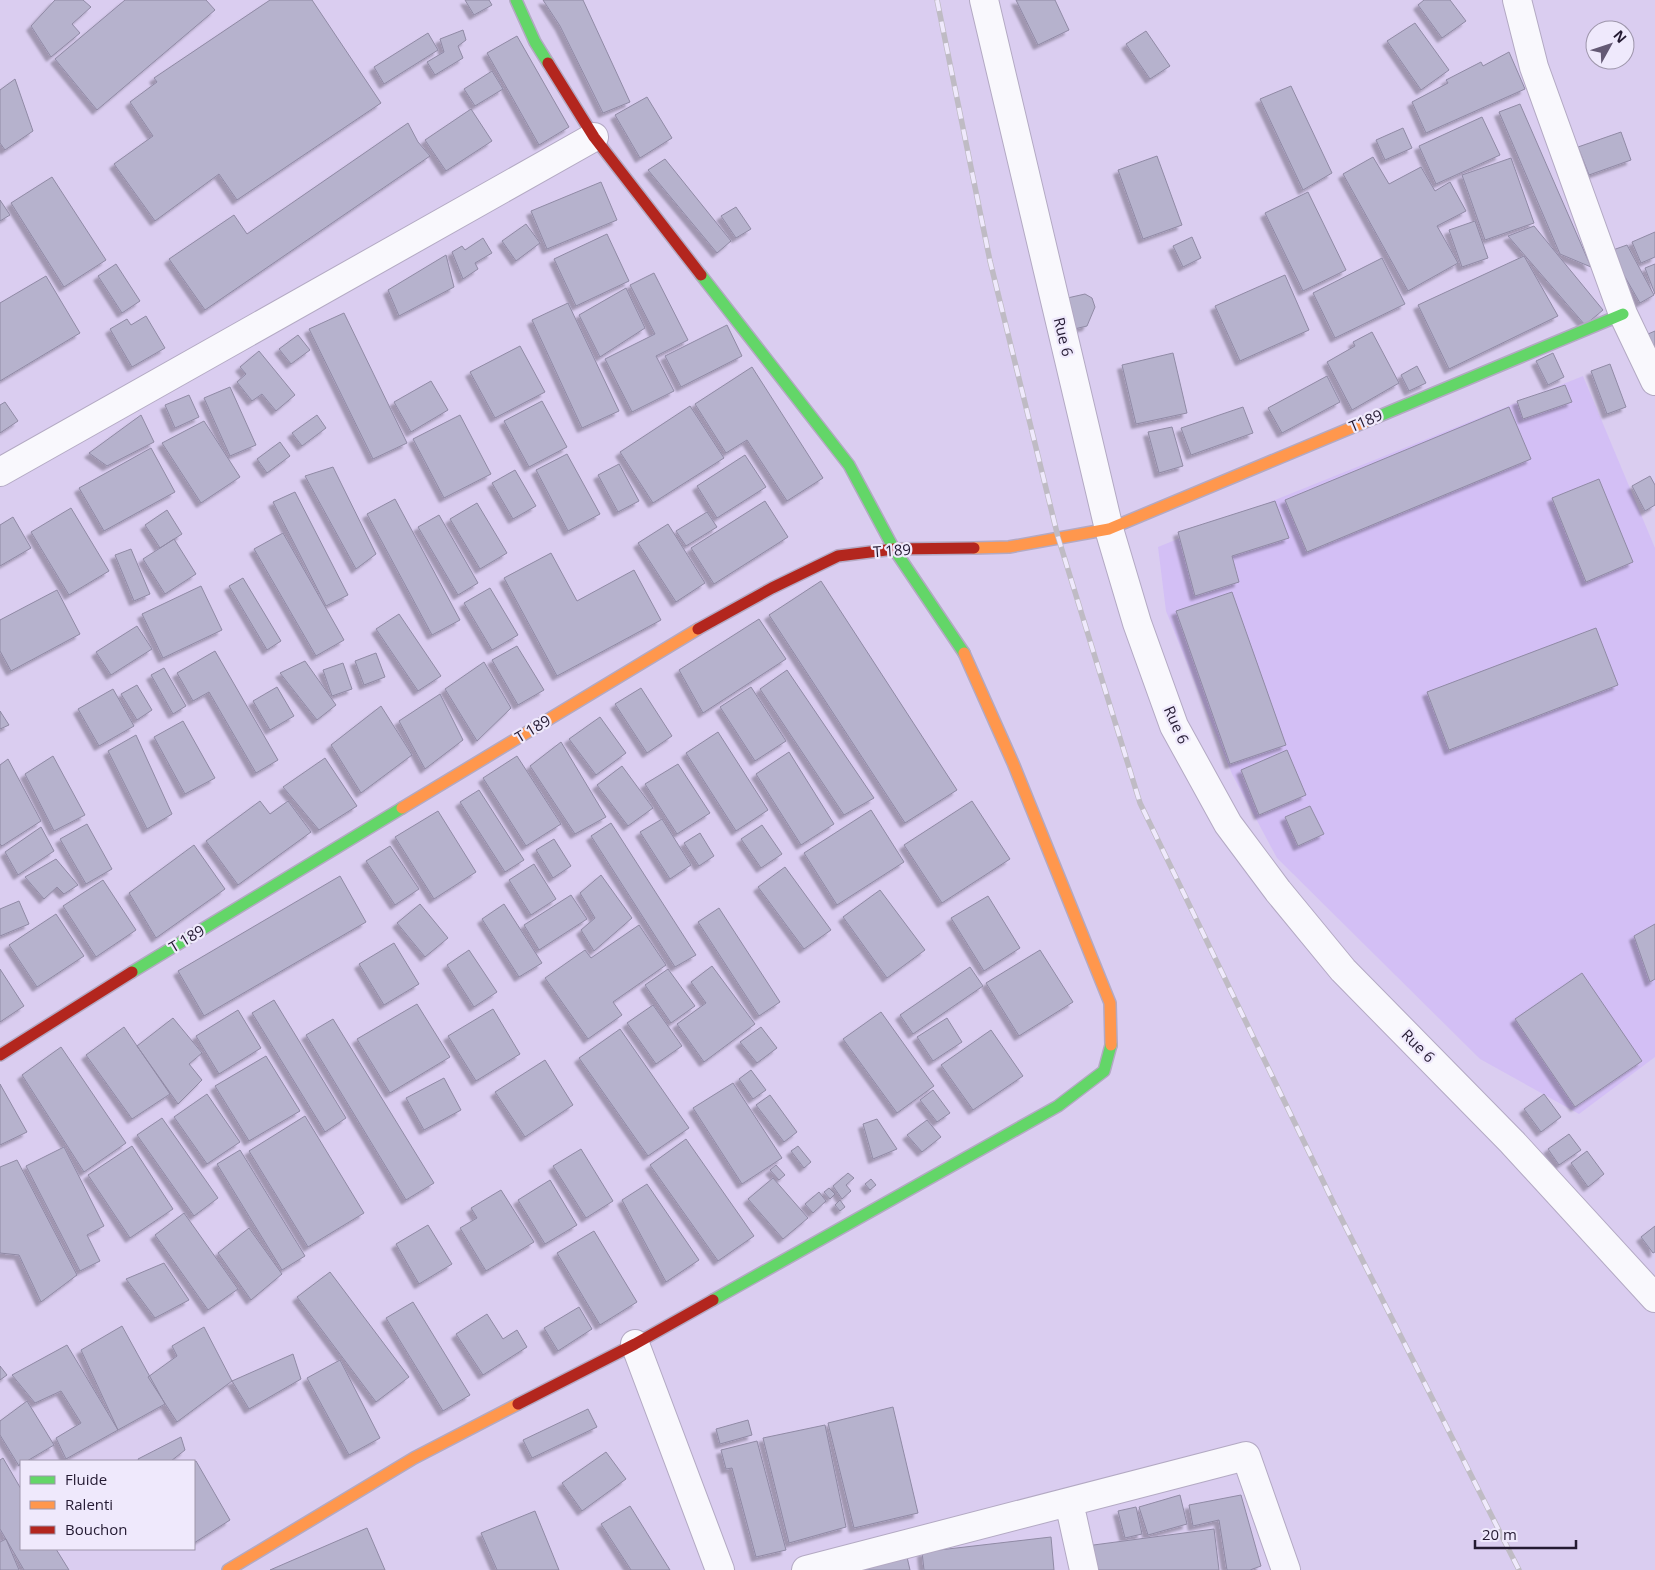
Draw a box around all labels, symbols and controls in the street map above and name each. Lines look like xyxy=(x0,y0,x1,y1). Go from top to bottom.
north arrow xyxy=(1585,20,1635,70)
text: N xyxy=(1609,26,1631,47)
street label: Rue 6 xyxy=(1050,315,1078,358)
street label: T189 xyxy=(1346,404,1385,436)
street label: T 189 xyxy=(872,539,912,561)
street label: Rue 6 xyxy=(1160,703,1194,747)
street label: T 189 xyxy=(511,710,554,746)
street label: T 189 xyxy=(165,920,208,956)
street label: Rue 6 xyxy=(1398,1024,1440,1066)
legend xyxy=(20,1460,195,1550)
text: Fluide xyxy=(65,1469,107,1489)
text: Ralenti xyxy=(65,1494,113,1514)
scale bar xyxy=(1475,1518,1576,1550)
text: Bouchon xyxy=(65,1519,128,1539)
text: 20 m xyxy=(1482,1524,1517,1544)

